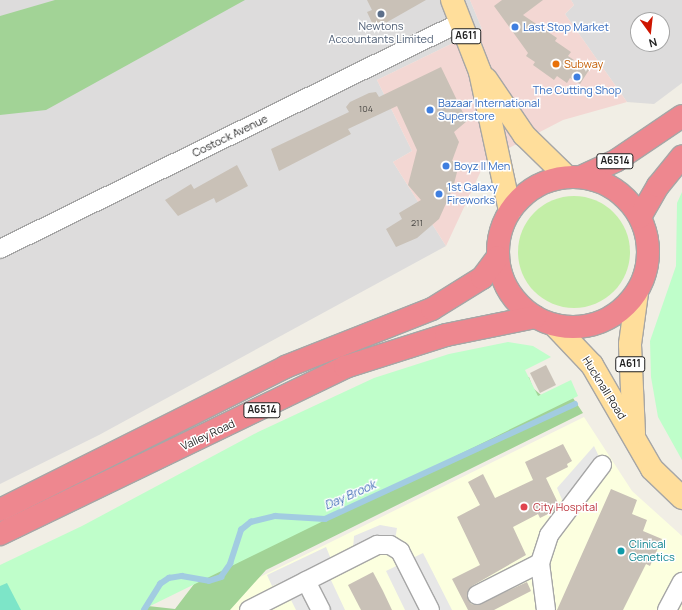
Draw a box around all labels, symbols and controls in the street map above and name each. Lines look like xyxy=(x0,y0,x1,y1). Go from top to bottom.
marker: Newtons Accountants Limited xyxy=(376,9,386,19)
north arrow xyxy=(630,12,670,52)
place label: Newtons Accountants Limited xyxy=(328,20,434,46)
place label: Last Stop Market xyxy=(523,20,609,34)
marker: Last Stop Market xyxy=(510,22,520,32)
road number: A611 xyxy=(451,28,481,44)
text: N xyxy=(647,35,659,51)
place label: Subway xyxy=(564,57,603,71)
marker: Subway xyxy=(551,59,561,69)
marker: The Cutting Shop xyxy=(572,72,582,82)
place label: The Cutting Shop xyxy=(533,83,621,97)
place label: Bazaar International Superstore xyxy=(438,97,540,123)
house number: 104 xyxy=(359,104,373,114)
marker: Bazaar International Superstore xyxy=(425,105,435,115)
street label: Costock Avenue xyxy=(190,112,270,160)
road number: A6514 xyxy=(596,153,634,169)
place label: Boyz II Men xyxy=(454,159,510,173)
marker: Boyz II Men xyxy=(441,161,451,171)
place label: 1st Galaxy Fireworks xyxy=(447,181,498,207)
marker: 1st Galaxy Fireworks xyxy=(434,189,444,199)
house number: 211 xyxy=(411,218,423,228)
street label: Hucknall Road xyxy=(579,354,629,422)
road number: A611 xyxy=(615,356,645,372)
road number: A6514 xyxy=(243,402,281,418)
street label: Valley Road xyxy=(179,417,237,453)
water label: Day Brook xyxy=(322,477,378,513)
place label: City Hospital xyxy=(533,500,598,514)
marker: City Hospital xyxy=(518,501,530,513)
place label: Clinical Genetics xyxy=(629,538,675,564)
marker: Clinical Genetics xyxy=(616,546,626,556)

